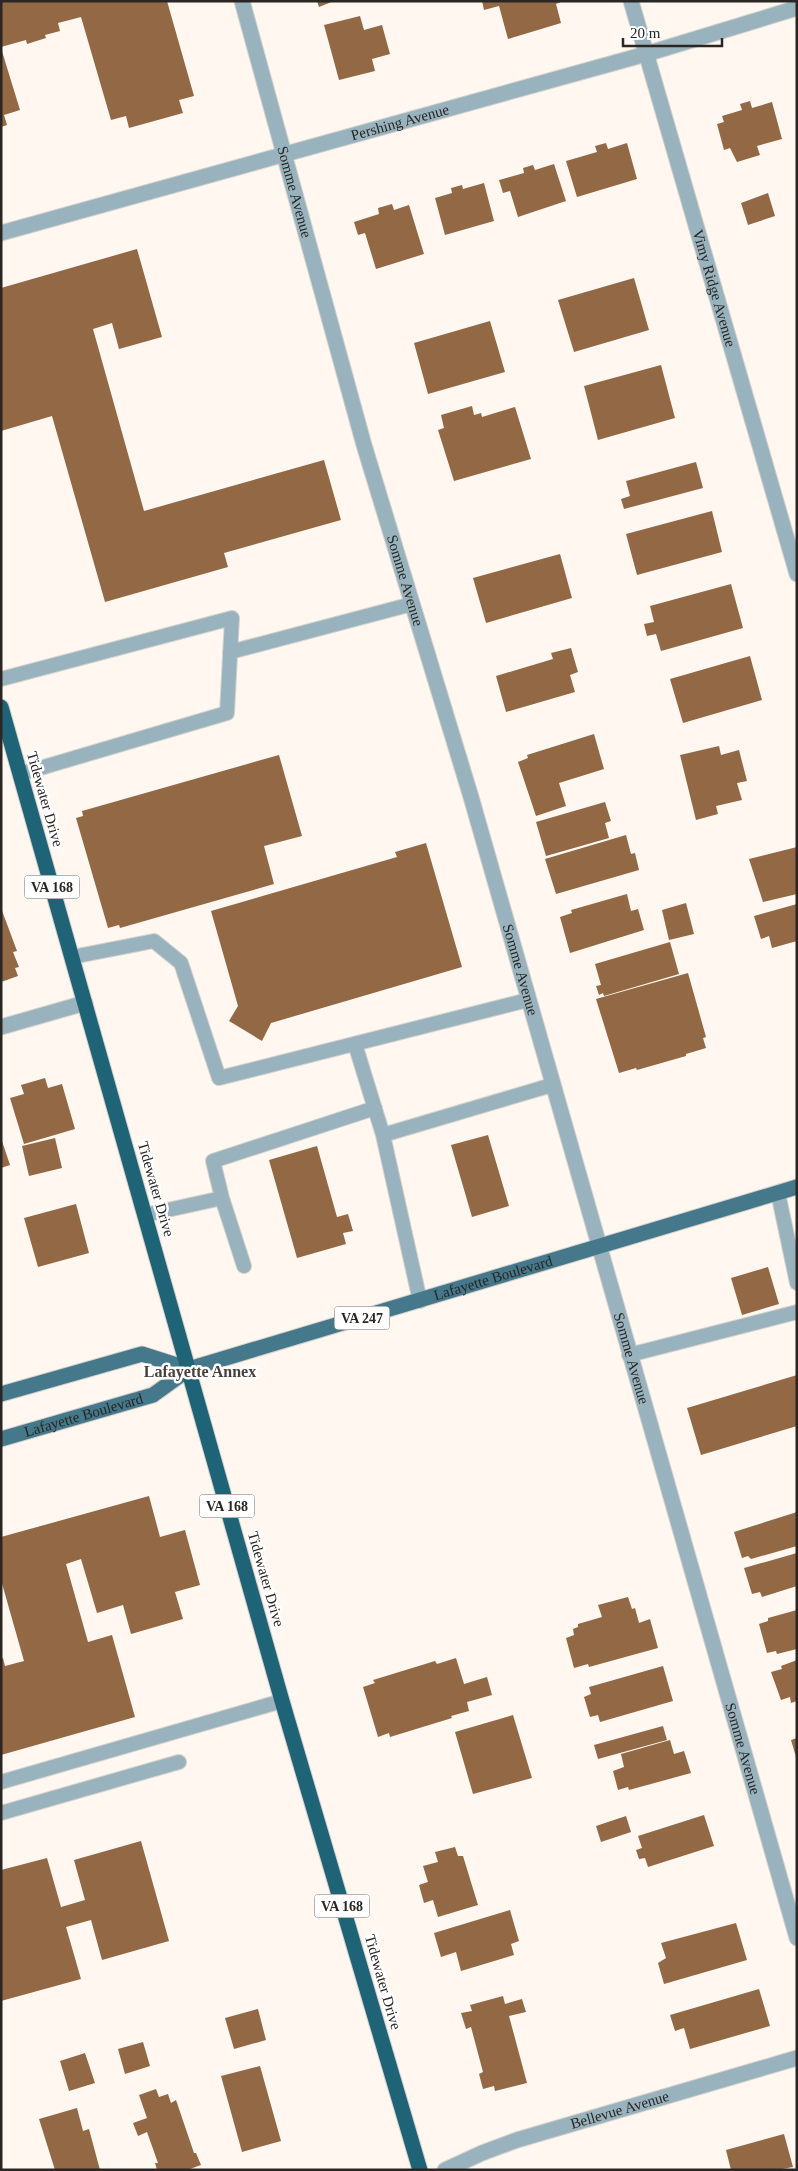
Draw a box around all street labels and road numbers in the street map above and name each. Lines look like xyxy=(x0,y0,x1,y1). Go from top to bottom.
street label: Pershing Avenue xyxy=(349,101,451,144)
street label: Somme Avenue xyxy=(274,144,315,240)
street label: Vimy Ridge Avenue xyxy=(690,228,739,349)
street label: Somme Avenue xyxy=(384,533,427,628)
street label: Tidewater Drive xyxy=(24,750,66,849)
road number: VA 168 xyxy=(24,876,80,899)
street label: Somme Avenue xyxy=(500,922,541,1018)
street label: Tidewater Drive xyxy=(135,1140,177,1239)
street label: Lafayette Boulevard xyxy=(432,1253,555,1303)
road number: VA 247 xyxy=(334,1306,390,1330)
street label: Somme Avenue xyxy=(611,1311,652,1406)
street label: Lafayette Boulevard xyxy=(22,1390,145,1440)
road number: VA 168 xyxy=(200,1494,254,1518)
street label: Tidewater Drive xyxy=(245,1530,287,1629)
street label: Somme Avenue xyxy=(722,1701,764,1796)
road number: VA 168 xyxy=(314,1894,370,1918)
street label: Tidewater Drive xyxy=(362,1933,404,2032)
street label: Bellevue Avenue xyxy=(568,2088,671,2132)

